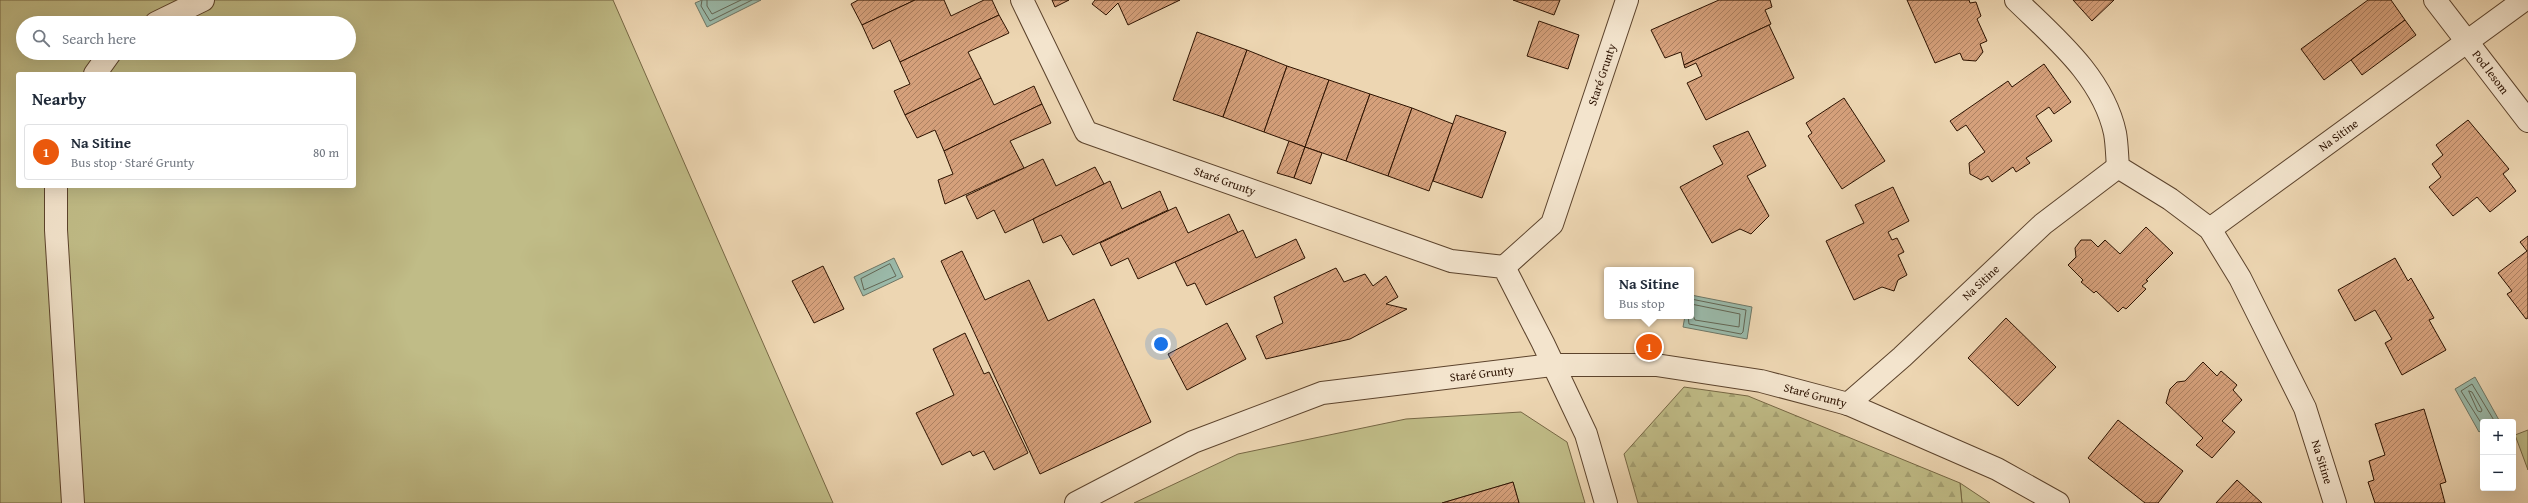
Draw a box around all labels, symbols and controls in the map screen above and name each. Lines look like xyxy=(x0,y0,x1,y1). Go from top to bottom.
search box xyxy=(16,16,356,60)
icon: search xyxy=(30,27,52,49)
text: Search here xyxy=(62,28,136,49)
street label: Staré Grunty xyxy=(1583,41,1620,108)
street label: Pod lesom xyxy=(2468,46,2513,98)
text: Nearby xyxy=(32,86,86,111)
street label: Na Sitine xyxy=(2315,114,2362,155)
text: Na Sitine xyxy=(71,132,131,153)
text: 1 xyxy=(43,143,49,162)
text: 80 m xyxy=(313,143,339,162)
text: Bus stop · Staré Grunty xyxy=(71,153,195,172)
street label: Staré Grunty xyxy=(1192,162,1258,199)
street label: Na Sitine xyxy=(1958,260,2003,304)
popup xyxy=(1604,267,1694,319)
text: Na Sitine xyxy=(1619,273,1679,294)
text: Bus stop xyxy=(1619,294,1665,313)
pin: 1 xyxy=(1636,332,1662,362)
your location xyxy=(1151,334,1171,354)
street label: Staré Grunty xyxy=(1449,361,1515,385)
street label: Staré Grunty xyxy=(1782,378,1849,411)
map controls xyxy=(2480,419,2516,491)
button: + xyxy=(2480,419,2516,455)
street label: Na Sitine xyxy=(2308,438,2338,486)
button: − xyxy=(2480,455,2516,491)

